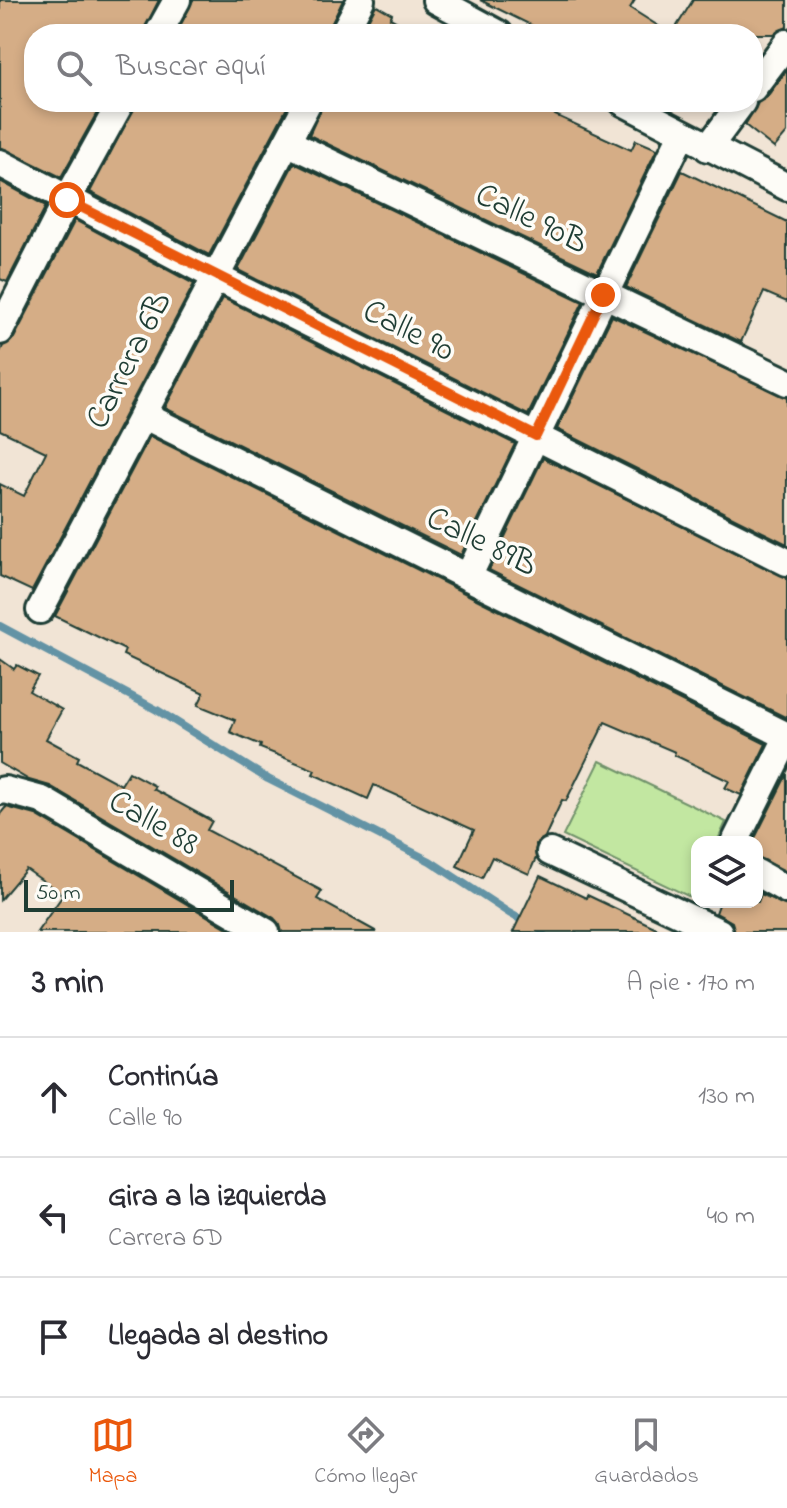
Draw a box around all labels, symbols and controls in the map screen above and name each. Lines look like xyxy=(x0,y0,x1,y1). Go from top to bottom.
search box xyxy=(24,24,763,112)
icon: search xyxy=(52,46,96,90)
text: Buscar aquí xyxy=(116,46,266,90)
street label: Calle 90B xyxy=(466,171,596,269)
route start xyxy=(49,182,85,218)
route end xyxy=(585,277,621,313)
street label: Carrera 6B xyxy=(74,283,186,439)
street label: Calle 90 xyxy=(353,288,463,376)
street label: Calle 89B xyxy=(417,495,545,591)
street label: Calle 88 xyxy=(98,778,208,870)
map controls xyxy=(691,836,763,908)
button: layers xyxy=(691,836,763,908)
scale bar xyxy=(24,876,234,912)
text: 50 m xyxy=(36,878,81,910)
text: 3 min xyxy=(32,959,104,1009)
text: A pie · 170 m xyxy=(627,965,755,1003)
text: Continúa xyxy=(108,1056,218,1100)
icon: ahead xyxy=(32,1075,76,1119)
text: 130 m xyxy=(698,1078,755,1116)
text: Calle 90 xyxy=(108,1100,182,1138)
text: Gira a la izquierda xyxy=(108,1176,326,1220)
icon: left xyxy=(32,1195,76,1239)
text: 40 m xyxy=(706,1198,755,1236)
text: Carrera 6D xyxy=(108,1220,223,1258)
icon: arrive xyxy=(32,1315,76,1359)
text: Llegada al destino xyxy=(108,1315,328,1359)
tab: Mapa xyxy=(88,1413,137,1493)
tab: Cómo llegar xyxy=(314,1413,418,1493)
tab: Guardados xyxy=(594,1413,699,1493)

